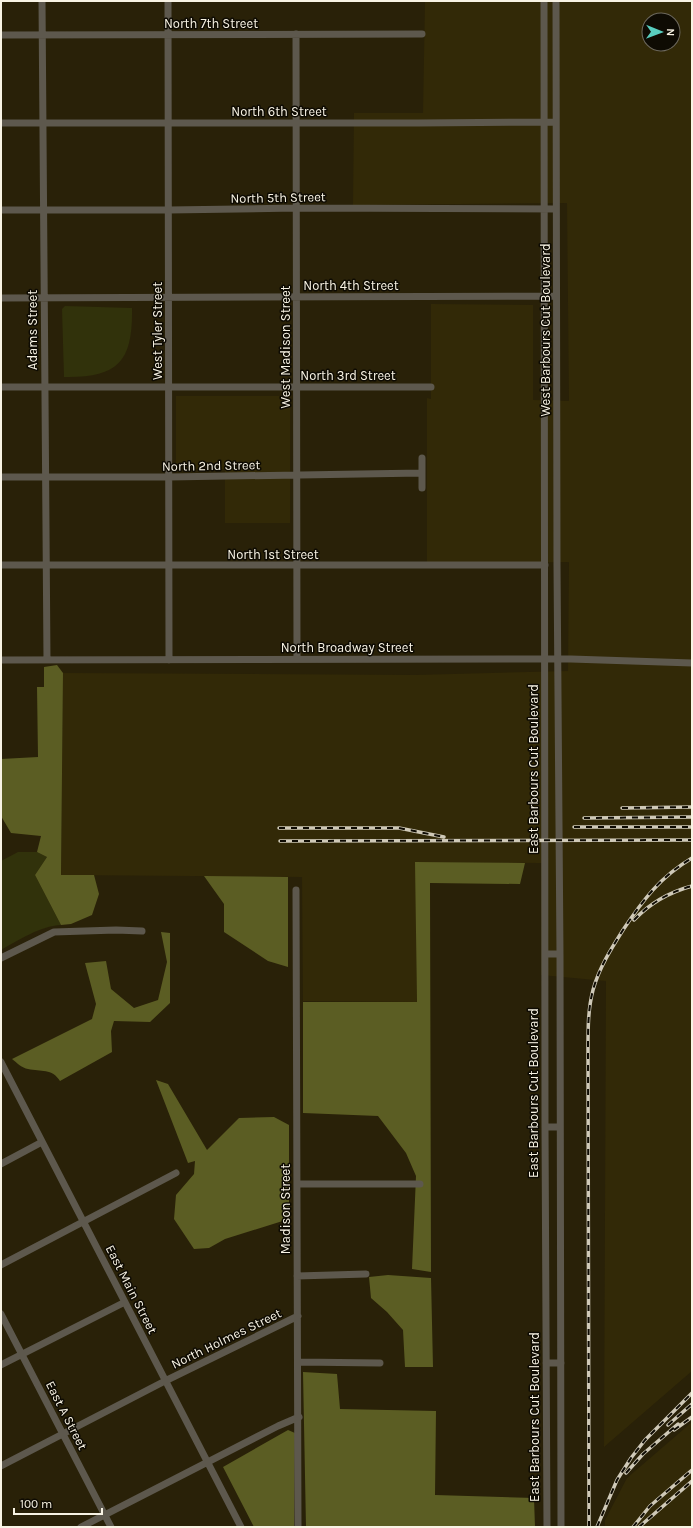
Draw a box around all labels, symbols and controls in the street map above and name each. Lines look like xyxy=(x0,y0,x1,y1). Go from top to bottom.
north arrow xyxy=(641,12,681,52)
street label: North 7th Street xyxy=(164,16,258,31)
text: N xyxy=(664,28,677,36)
street label: North 6th Street xyxy=(231,104,327,119)
street label: North 5th Street xyxy=(230,189,326,206)
street label: West Barbours Cut Boulevard xyxy=(538,243,553,417)
street label: North 4th Street xyxy=(303,278,399,293)
street label: West Tyler Street xyxy=(150,282,165,380)
street label: West Madison Street xyxy=(278,285,293,409)
street label: Adams Street xyxy=(25,290,40,370)
street label: North 3rd Street xyxy=(300,368,396,383)
street label: North 2nd Street xyxy=(162,457,260,474)
street label: North 1st Street xyxy=(227,547,319,562)
street label: North Broadway Street xyxy=(281,640,413,655)
street label: East Barbours Cut Boulevard xyxy=(526,684,541,854)
street label: East Barbours Cut Boulevard xyxy=(526,1008,541,1178)
street label: Madison Street xyxy=(278,1164,293,1254)
street label: East Main Street xyxy=(103,1242,161,1336)
street label: North Holmes Street xyxy=(169,1305,284,1372)
street label: East Barbours Cut Boulevard xyxy=(527,1332,542,1502)
street label: East A Street xyxy=(43,1378,90,1452)
scale bar xyxy=(14,1490,102,1516)
text: 100 m xyxy=(20,1497,52,1511)

